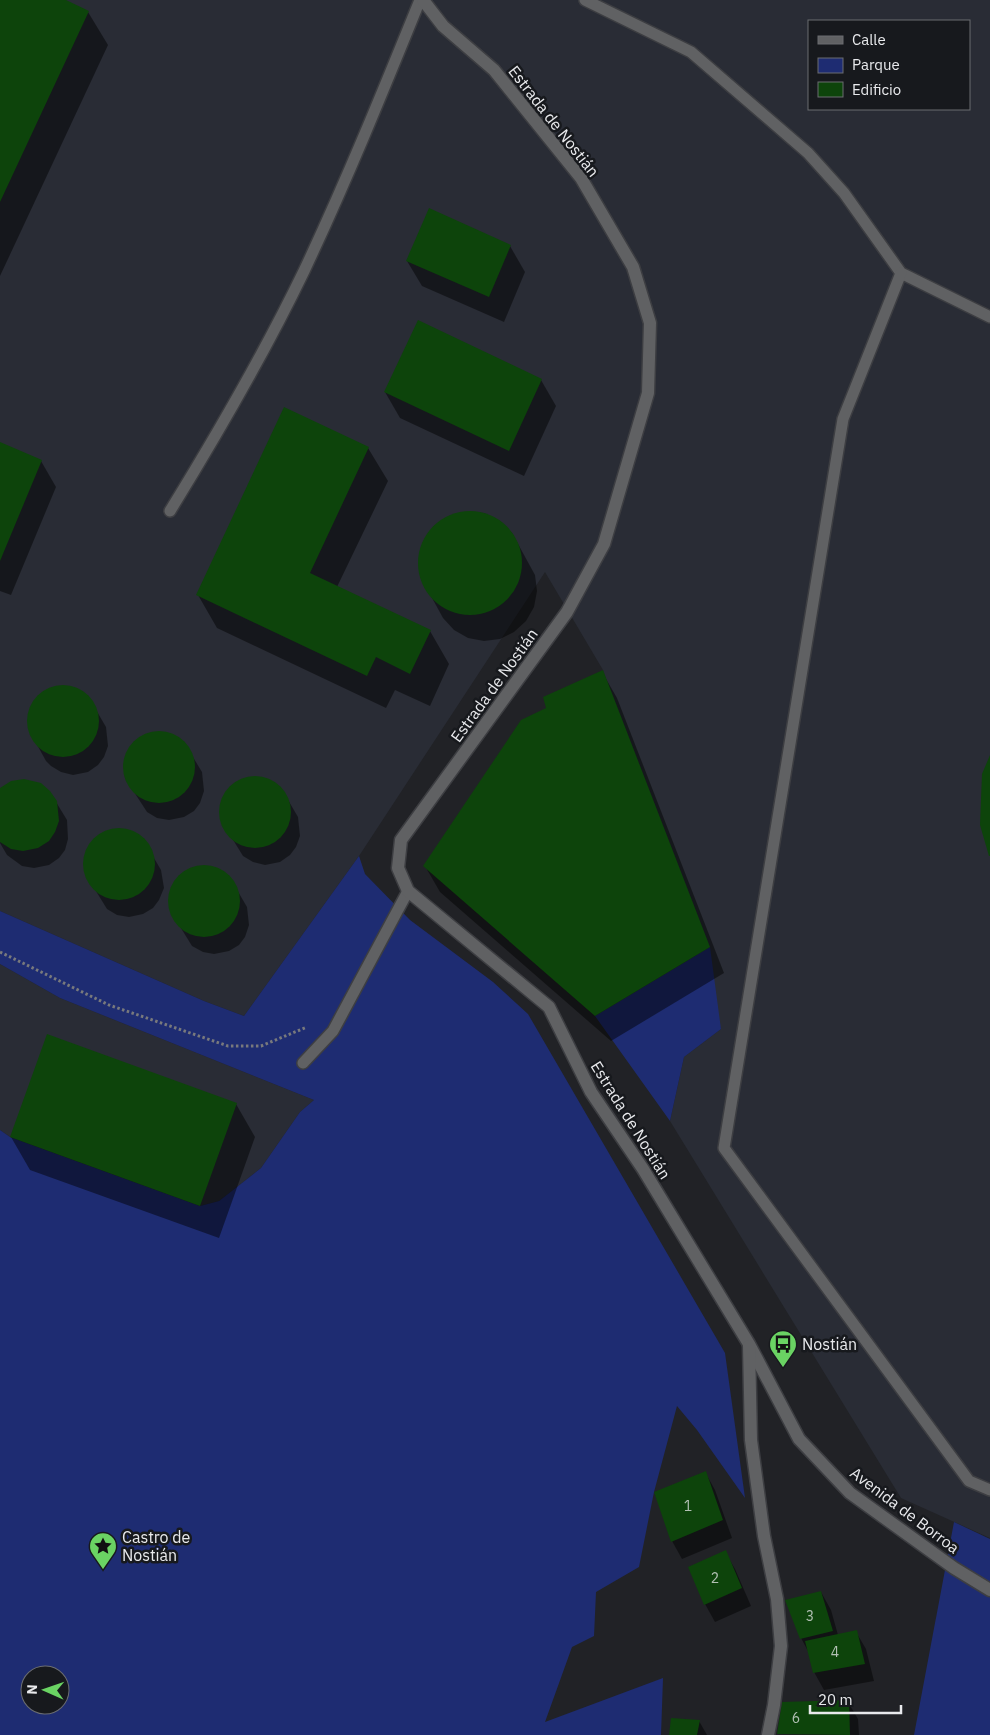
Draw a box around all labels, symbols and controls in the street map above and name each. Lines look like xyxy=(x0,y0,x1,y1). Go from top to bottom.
legend xyxy=(808,20,970,110)
text: Calle xyxy=(852,30,886,49)
text: Parque xyxy=(852,55,900,74)
street label: Estrada de Nostián xyxy=(504,61,604,181)
text: Edificio xyxy=(852,80,901,99)
street label: Estrada de Nostián xyxy=(446,624,542,746)
street label: Estrada de Nostián xyxy=(587,1057,675,1183)
bus stop icon: Nostián xyxy=(768,1329,798,1368)
place label: Nostián xyxy=(802,1334,857,1354)
street label: Avenida de Borroa xyxy=(846,1462,964,1558)
house number: 1 xyxy=(684,1497,692,1515)
place label: Castro de Nostián xyxy=(122,1527,191,1565)
place icon: Castro de Nostián xyxy=(88,1531,118,1570)
house number: 2 xyxy=(711,1569,719,1587)
house number: 3 xyxy=(806,1607,814,1625)
house number: 4 xyxy=(831,1643,839,1661)
north arrow xyxy=(20,1665,70,1715)
scale bar xyxy=(810,1682,901,1714)
text: N xyxy=(23,1684,41,1695)
text: 20 m xyxy=(818,1690,853,1709)
house number: 6 xyxy=(792,1709,800,1727)

